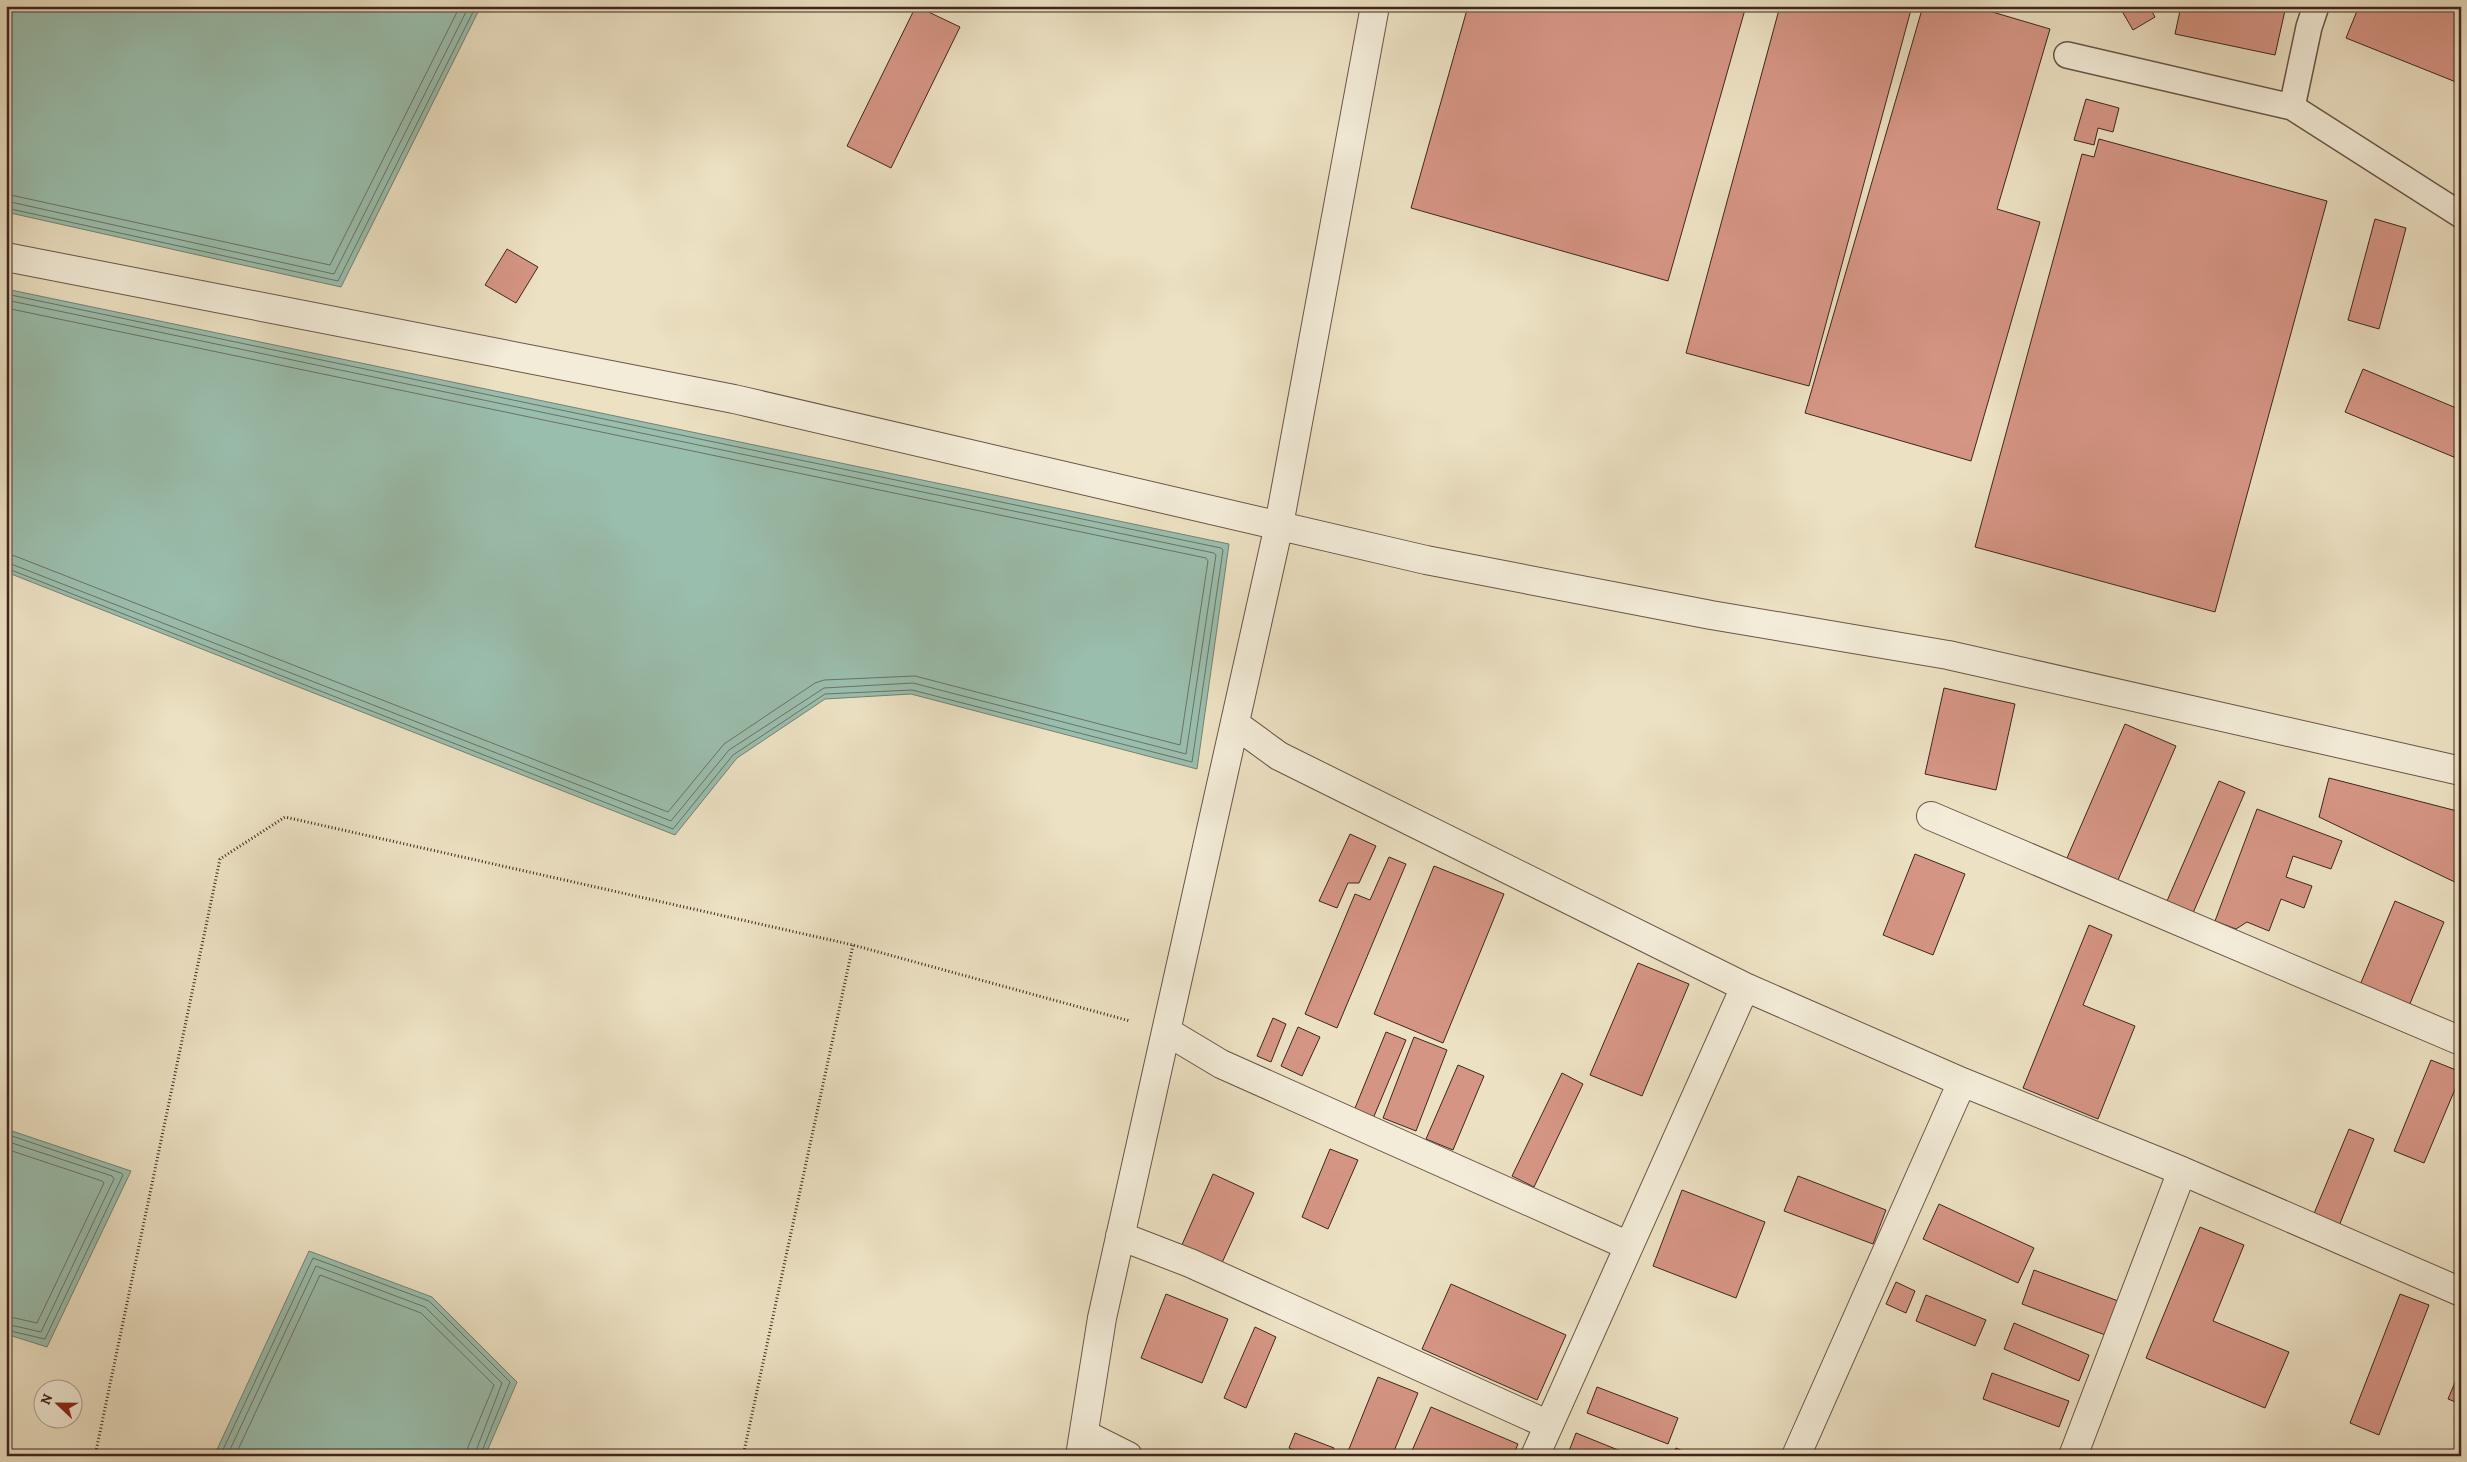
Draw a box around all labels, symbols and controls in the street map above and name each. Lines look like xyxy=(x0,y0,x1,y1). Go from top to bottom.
north arrow xyxy=(32,1380,82,1430)
text: N xyxy=(36,1391,57,1408)

